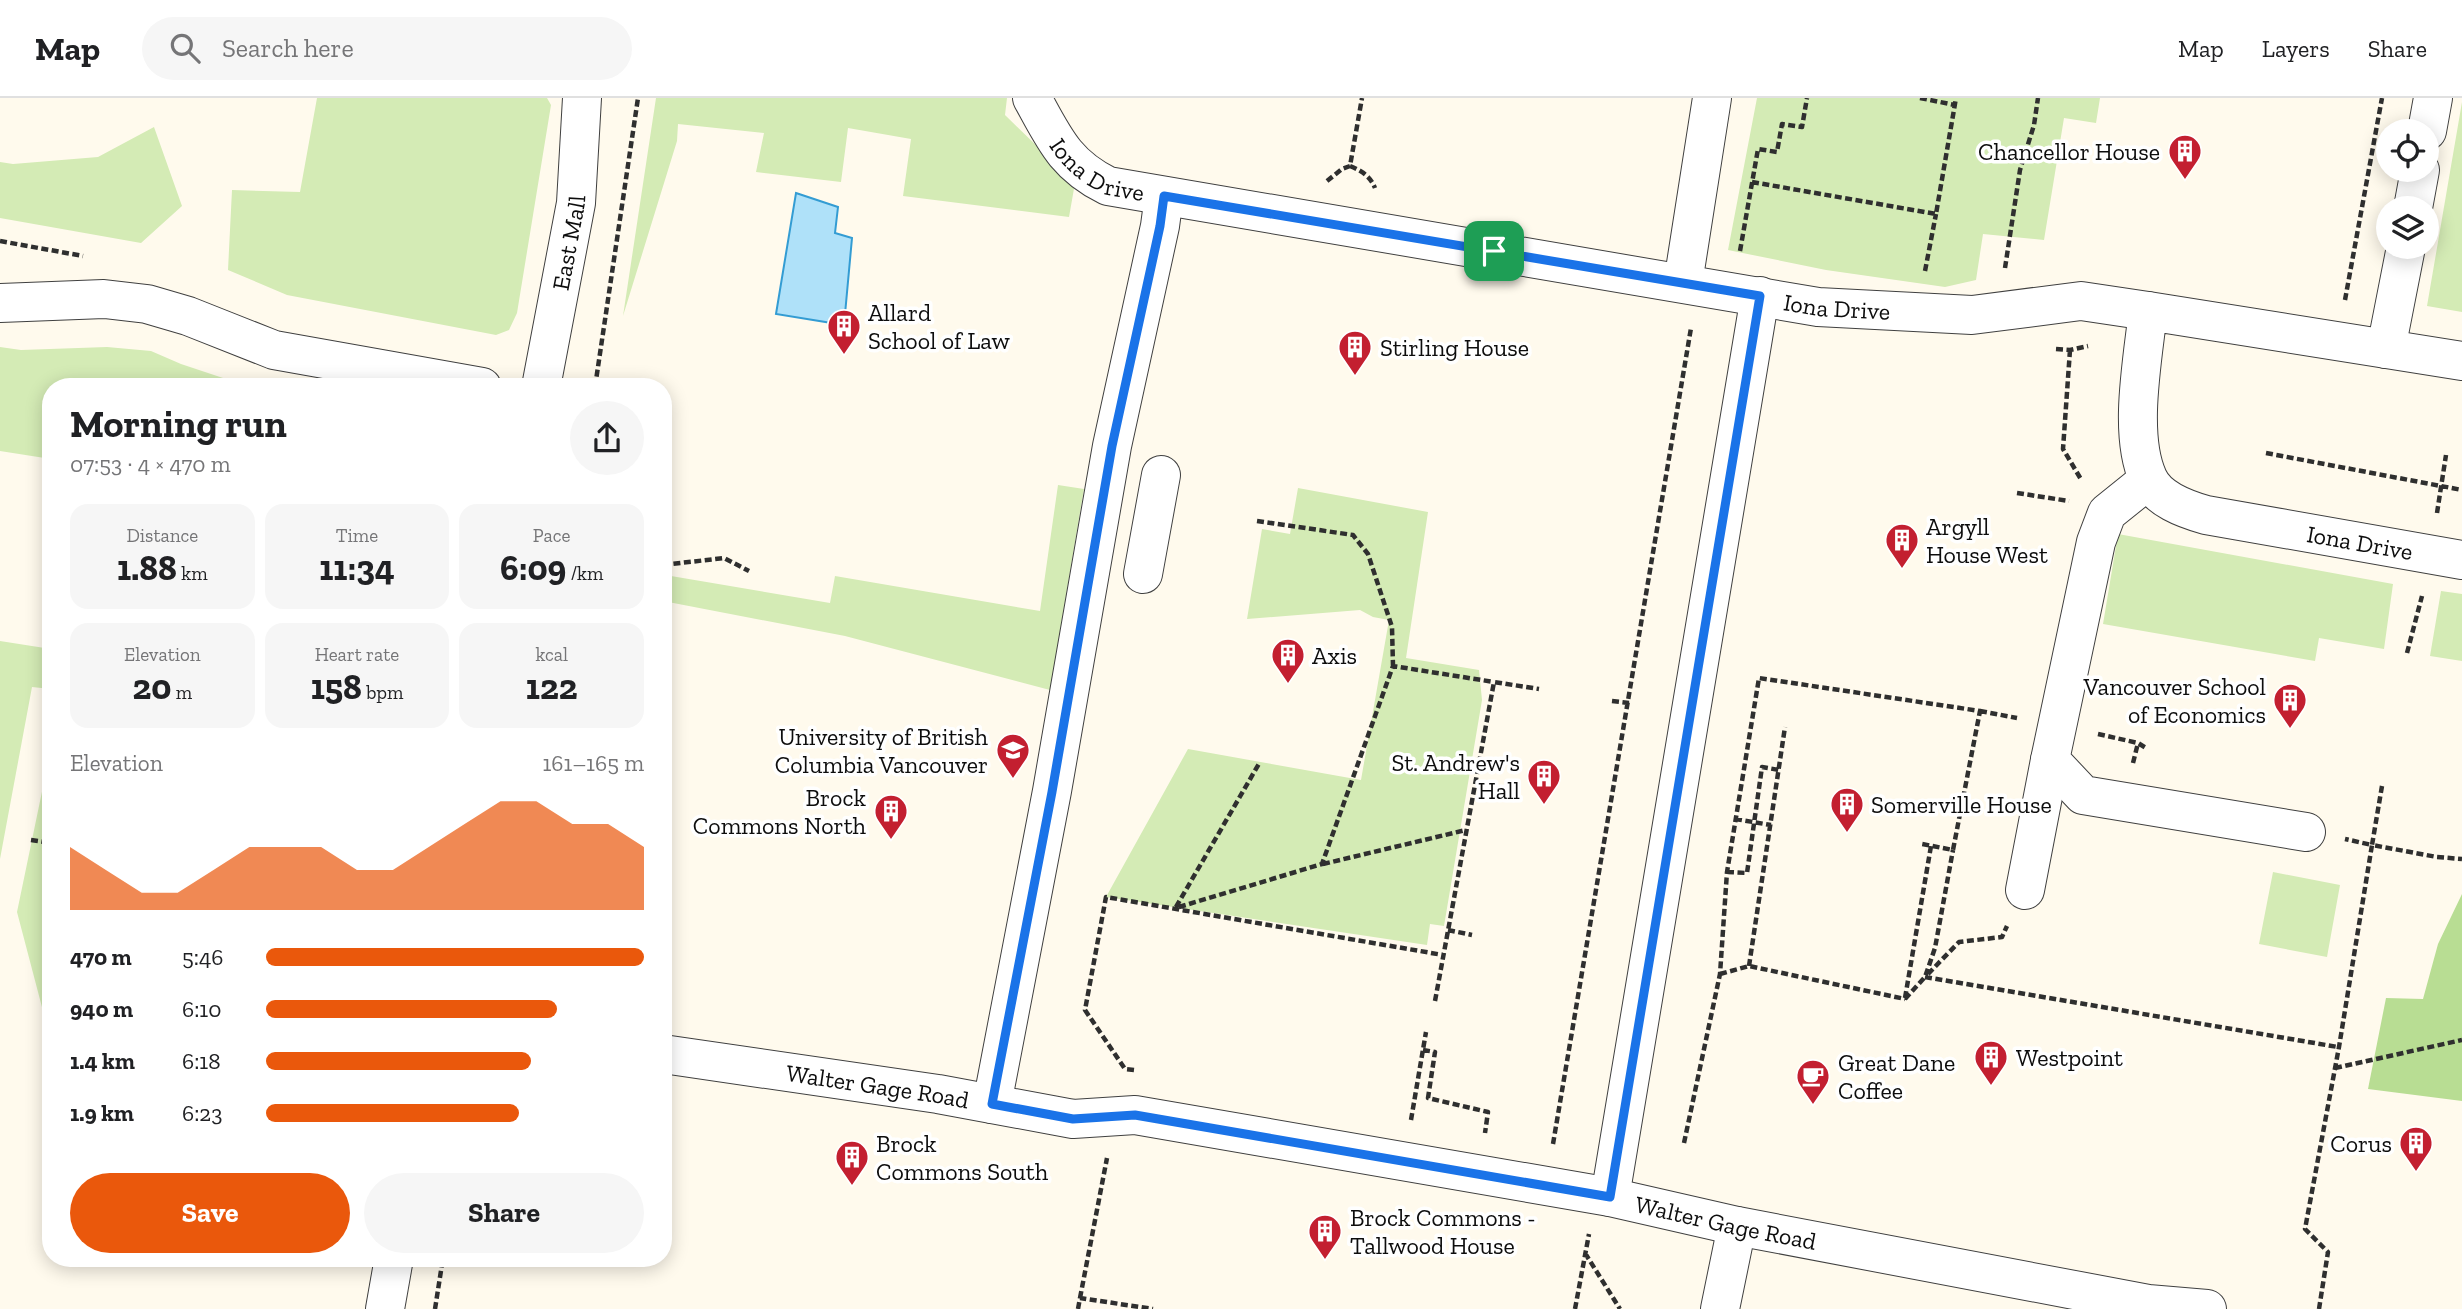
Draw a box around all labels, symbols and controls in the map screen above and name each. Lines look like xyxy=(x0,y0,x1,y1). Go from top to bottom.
search box xyxy=(142,17,632,80)
text: Map xyxy=(35,29,100,68)
icon: search xyxy=(166,29,204,67)
text: Search here xyxy=(222,32,354,64)
text: Map xyxy=(2178,34,2224,63)
text: Layers xyxy=(2262,34,2330,63)
text: Share xyxy=(2368,34,2427,63)
map controls xyxy=(2376,119,2439,259)
button: locate xyxy=(2376,119,2439,182)
street label: Iona Drive xyxy=(1044,132,1147,206)
building icon: Chancellor House xyxy=(2166,132,2204,181)
place label: Chancellor House xyxy=(1978,137,2160,166)
street label: East Mall xyxy=(545,195,591,292)
button: layers xyxy=(2376,196,2439,259)
pin xyxy=(1464,221,1524,281)
icon: arrive xyxy=(1475,232,1513,270)
street label: Iona Drive xyxy=(1782,287,1891,325)
place label: Allard School of Law xyxy=(868,298,1010,355)
building icon: Allard School of Law xyxy=(825,307,863,356)
building icon: Stirling House xyxy=(1336,328,1374,377)
place label: Stirling House xyxy=(1380,333,1529,362)
text: Morning run xyxy=(70,401,287,447)
button: share xyxy=(570,401,644,475)
text: 07:53 · 4 × 470 m xyxy=(70,450,231,478)
place label: Argyll House West xyxy=(1926,512,2048,569)
street label: Iona Drive xyxy=(2305,519,2415,566)
building icon: Argyll House West xyxy=(1883,521,1921,570)
text: Distance xyxy=(126,524,198,547)
text: Time xyxy=(336,524,378,547)
text: Pace xyxy=(533,524,571,547)
text: 1.88 xyxy=(117,547,177,589)
text: 11:34 xyxy=(319,547,395,589)
text: 6:09 xyxy=(500,547,566,589)
text: km xyxy=(177,562,208,585)
text: /km xyxy=(566,562,603,585)
building icon: Axis xyxy=(1269,636,1307,685)
place label: Axis xyxy=(1312,641,1357,670)
text: Elevation xyxy=(124,643,201,666)
text: Heart rate xyxy=(315,643,399,666)
text: kcal xyxy=(535,643,568,666)
text: 20 xyxy=(132,666,171,708)
text: 158 xyxy=(311,666,362,708)
text: 122 xyxy=(526,666,578,708)
place label: Vancouver School of Economics xyxy=(2083,672,2266,729)
text: m xyxy=(171,681,192,704)
text: bpm xyxy=(362,681,403,704)
building icon: Vancouver School of Economics xyxy=(2271,681,2309,730)
place label: University of British Columbia Vancouver xyxy=(775,722,989,779)
school or university icon: University of British Columbia Vancouver xyxy=(994,731,1032,780)
place label: St. Andrew's Hall xyxy=(1391,748,1520,805)
text: Elevation xyxy=(70,749,163,777)
text: 161–165 m xyxy=(543,749,644,777)
building icon: St. Andrew's Hall xyxy=(1525,757,1563,806)
place label: Brock Commons North xyxy=(693,783,867,840)
building icon: Somerville House xyxy=(1828,785,1866,834)
place label: Somerville House xyxy=(1871,790,2052,819)
building icon: Brock Commons North xyxy=(872,792,910,841)
text: 470 m xyxy=(70,943,132,971)
text: 5:46 xyxy=(182,943,224,971)
text: 940 m xyxy=(70,995,133,1023)
text: 6:10 xyxy=(182,995,221,1023)
building icon: Westpoint xyxy=(1972,1038,2010,1087)
place label: Westpoint xyxy=(2016,1043,2123,1072)
text: 1.4 km xyxy=(70,1047,135,1075)
text: 6:18 xyxy=(182,1047,221,1075)
place label: Great Dane Coffee xyxy=(1838,1048,1955,1105)
cafe icon: Great Dane Coffee xyxy=(1794,1057,1832,1106)
street label: Walter Gage Road xyxy=(784,1058,971,1114)
text: 1.9 km xyxy=(70,1099,134,1127)
text: 6:23 xyxy=(182,1099,222,1127)
building icon: Corus xyxy=(2397,1124,2435,1173)
place label: Brock Commons South xyxy=(876,1129,1049,1186)
place label: Corus xyxy=(2330,1129,2392,1158)
building icon: Brock Commons South xyxy=(833,1138,871,1187)
button: Save xyxy=(70,1173,350,1253)
button: Share xyxy=(364,1173,644,1253)
street label: Walter Gage Road xyxy=(1633,1189,1819,1255)
place label: Brock Commons - Tallwood House xyxy=(1350,1203,1536,1260)
building icon: Brock Commons - Tallwood House xyxy=(1306,1212,1344,1261)

